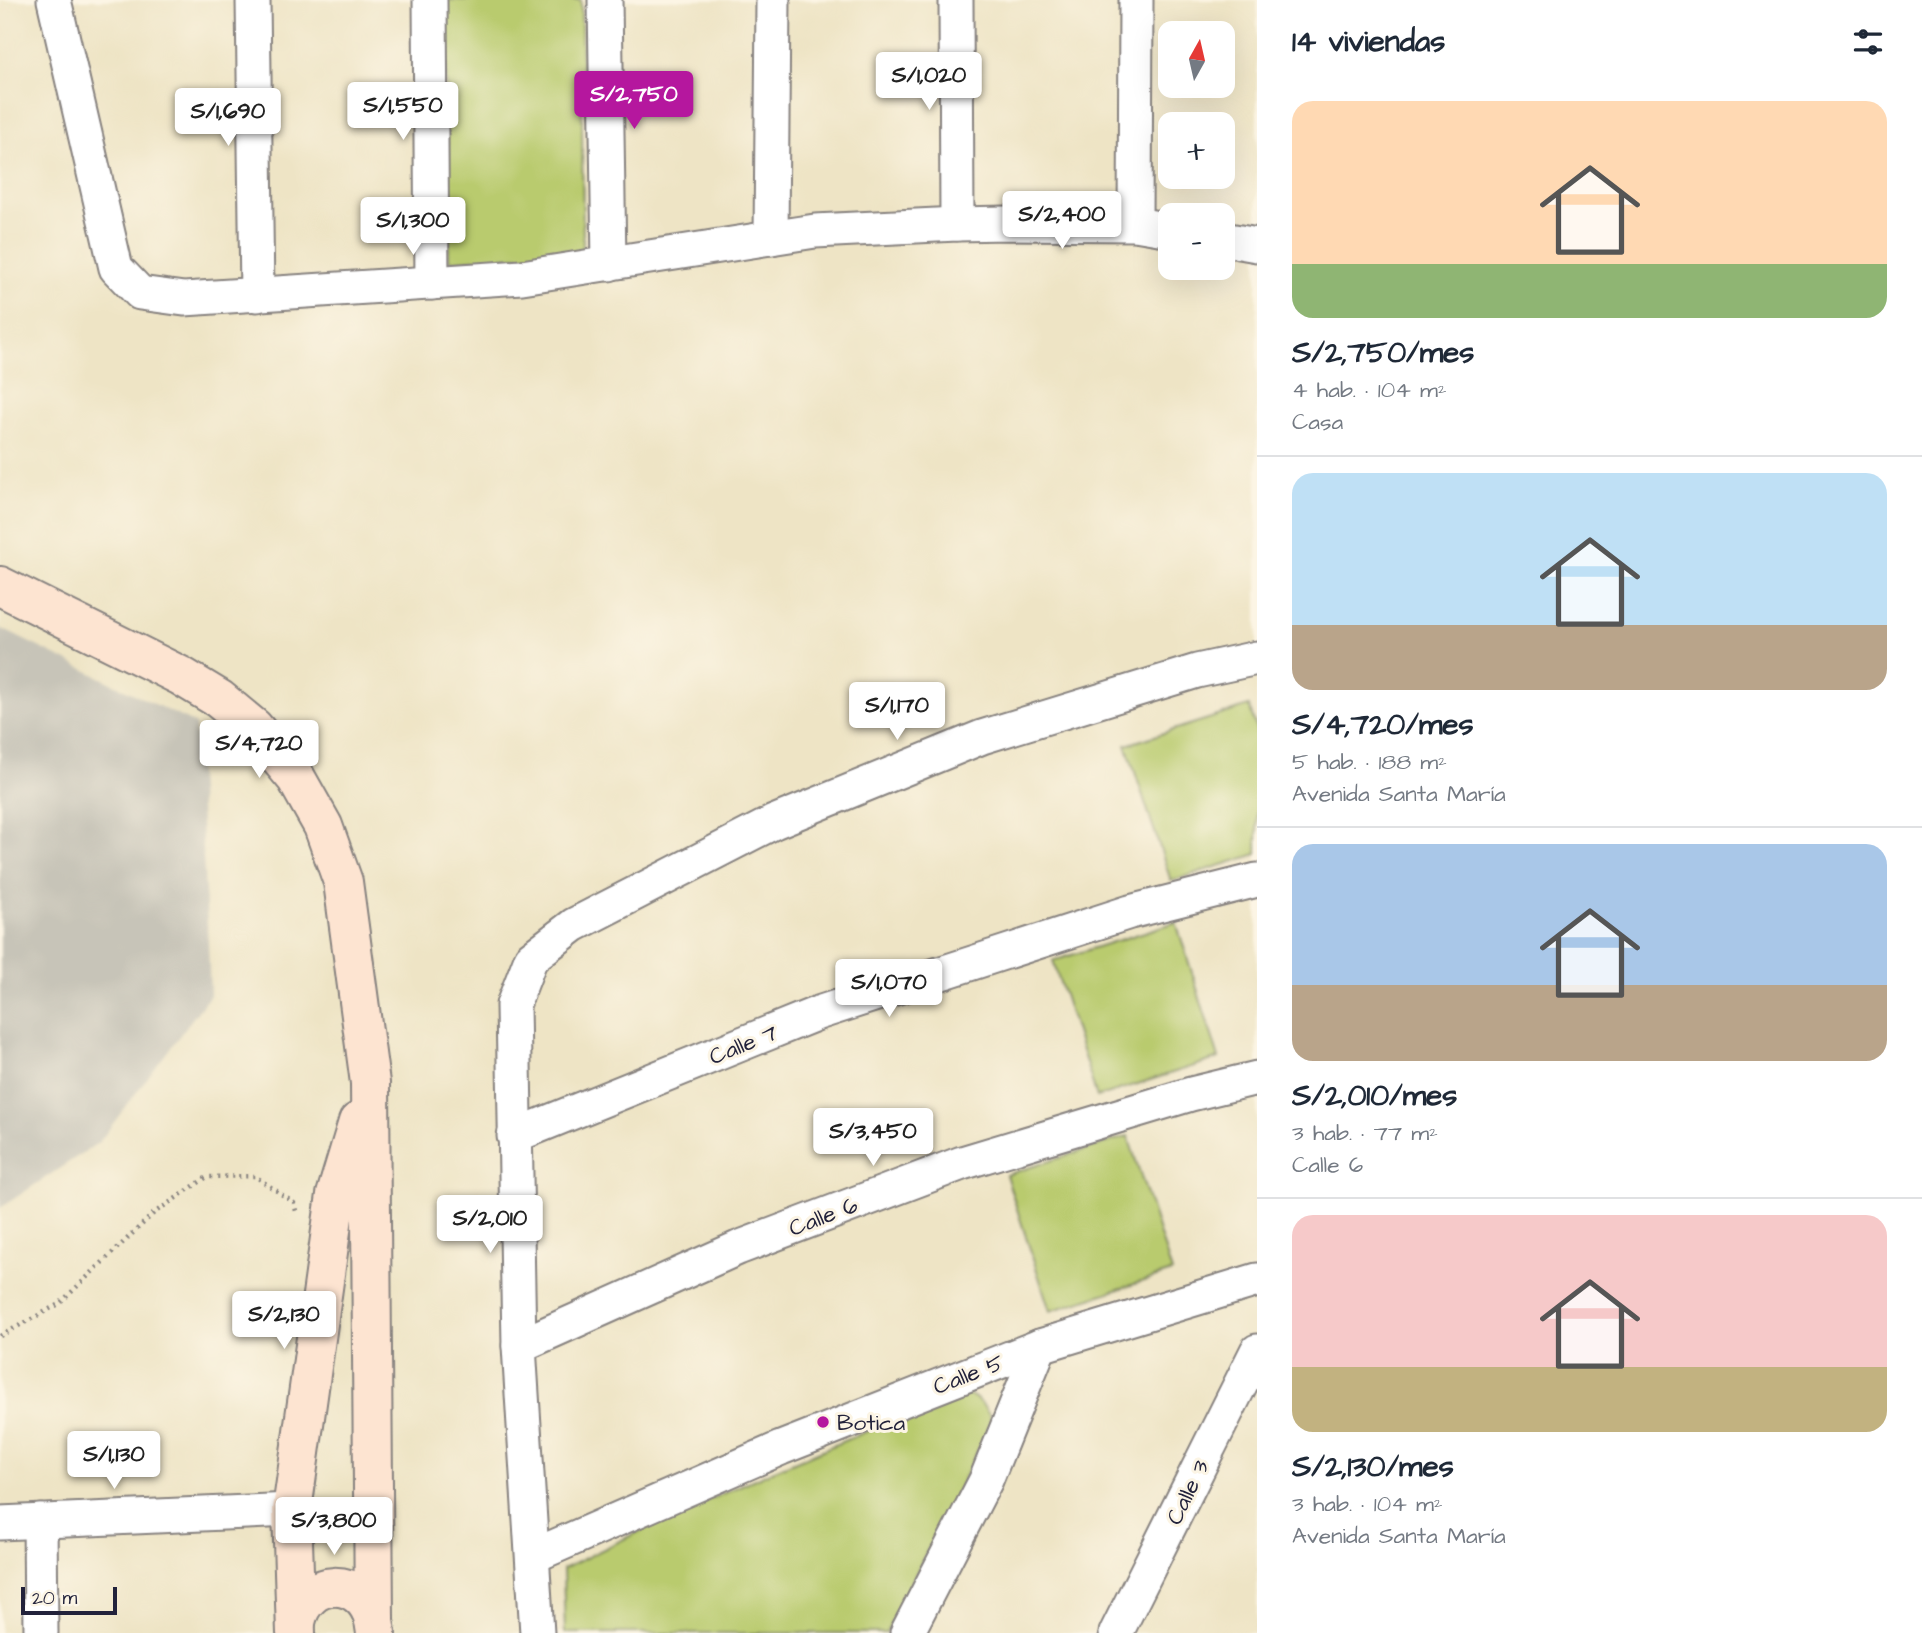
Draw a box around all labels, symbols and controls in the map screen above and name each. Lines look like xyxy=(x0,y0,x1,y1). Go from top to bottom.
north arrow xyxy=(1158,21,1236,98)
map controls xyxy=(1158,21,1235,280)
text: 14 viviendas xyxy=(1292,21,1445,63)
icon: filters xyxy=(1849,23,1887,61)
pin: S/1,020 xyxy=(864,52,994,112)
text: S/1,020 xyxy=(892,59,966,91)
pin: S/2,750 xyxy=(569,72,699,131)
text: S/2,750 xyxy=(590,78,678,110)
pin: S/1,550 xyxy=(338,82,468,142)
pin: S/1,690 xyxy=(163,88,293,148)
text: S/1,550 xyxy=(363,89,443,121)
text: S/1,690 xyxy=(191,95,265,127)
button: + xyxy=(1158,112,1235,189)
icon: home xyxy=(1527,147,1653,273)
pin: S/2,400 xyxy=(997,191,1127,251)
pin: S/1,300 xyxy=(348,198,478,257)
text: S/2,400 xyxy=(1018,198,1106,230)
button: − xyxy=(1158,203,1235,280)
text: S/1,300 xyxy=(377,204,450,236)
text: S/2,750/mes xyxy=(1292,332,1474,374)
text: 4 hab. · 104 m² xyxy=(1292,374,1447,406)
text: Casa xyxy=(1292,406,1343,438)
icon: home xyxy=(1527,519,1653,645)
pin: S/1,170 xyxy=(832,682,962,742)
text: S/1,170 xyxy=(865,689,929,721)
text: S/4,720/mes xyxy=(1292,704,1474,746)
pin: S/4,720 xyxy=(194,720,324,780)
text: S/4,720 xyxy=(216,727,302,759)
text: 5 hab. · 188 m² xyxy=(1292,746,1447,778)
text: Avenida Santa María xyxy=(1292,778,1506,810)
icon: home xyxy=(1527,890,1653,1016)
pin: S/1,070 xyxy=(824,960,954,1019)
text: S/1,070 xyxy=(851,966,927,998)
street label: Calle 7 xyxy=(704,1017,782,1073)
text: S/2,010/mes xyxy=(1292,1075,1457,1117)
pin: S/3,450 xyxy=(808,1108,938,1168)
text: S/3,450 xyxy=(829,1115,917,1147)
text: 3 hab. · 77 m² xyxy=(1292,1117,1438,1149)
text: Calle 6 xyxy=(1292,1149,1363,1181)
street label: Calle 6 xyxy=(784,1189,862,1245)
pin: S/2,010 xyxy=(425,1196,555,1255)
text: S/2,010 xyxy=(453,1202,527,1234)
icon: home xyxy=(1527,1261,1653,1387)
pin: S/2,130 xyxy=(219,1292,349,1351)
text: S/2,130 xyxy=(248,1298,320,1330)
street label: Calle 5 xyxy=(928,1347,1008,1403)
place label: Botica xyxy=(837,1407,906,1439)
marker: Botica xyxy=(815,1414,831,1430)
pin: S/1,130 xyxy=(49,1432,179,1491)
text: S/1,130 xyxy=(83,1438,145,1470)
text: S/2,130/mes xyxy=(1292,1446,1454,1488)
street label: Calle 3 xyxy=(1158,1454,1217,1530)
text: 3 hab. · 104 m² xyxy=(1292,1488,1443,1520)
pin: S/3,800 xyxy=(269,1498,399,1557)
text: S/3,800 xyxy=(292,1504,376,1536)
text: Avenida Santa María xyxy=(1292,1520,1506,1552)
scale bar xyxy=(21,1584,117,1616)
text: 20 m xyxy=(32,1585,77,1612)

